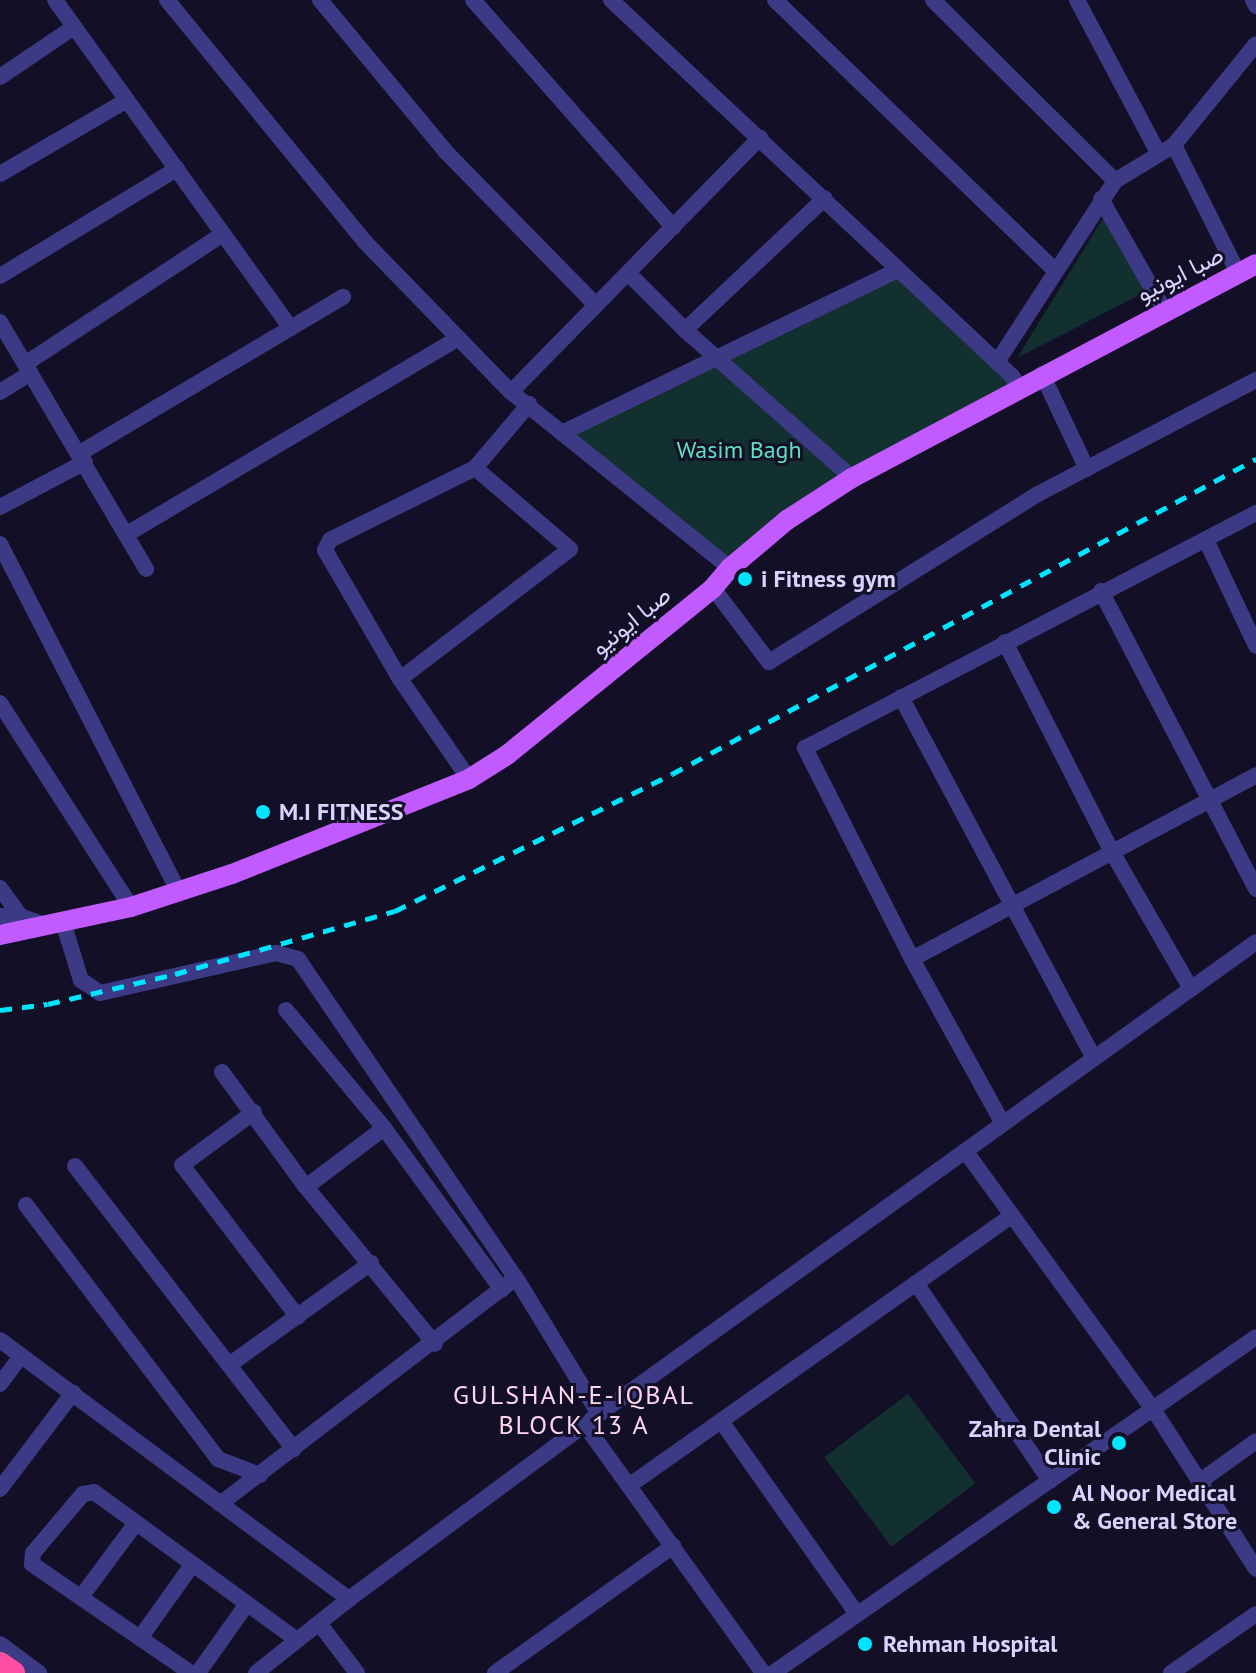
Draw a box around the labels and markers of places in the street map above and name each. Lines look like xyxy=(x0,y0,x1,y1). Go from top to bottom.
place label: i Fitness gym xyxy=(761,565,896,593)
marker: i Fitness gym xyxy=(736,570,754,588)
place label: M.I FITNESS xyxy=(279,798,403,826)
marker: M.I FITNESS xyxy=(254,803,272,821)
place label: Zahra Dental Clinic xyxy=(969,1415,1101,1471)
marker: Zahra Dental Clinic xyxy=(1108,1432,1130,1454)
place label: Al Noor Medical & General Store xyxy=(1072,1479,1238,1535)
marker: Al Noor Medical & General Store xyxy=(1043,1496,1065,1518)
place label: Rehman Hospital xyxy=(883,1630,1057,1658)
marker: Rehman Hospital xyxy=(854,1633,876,1655)

